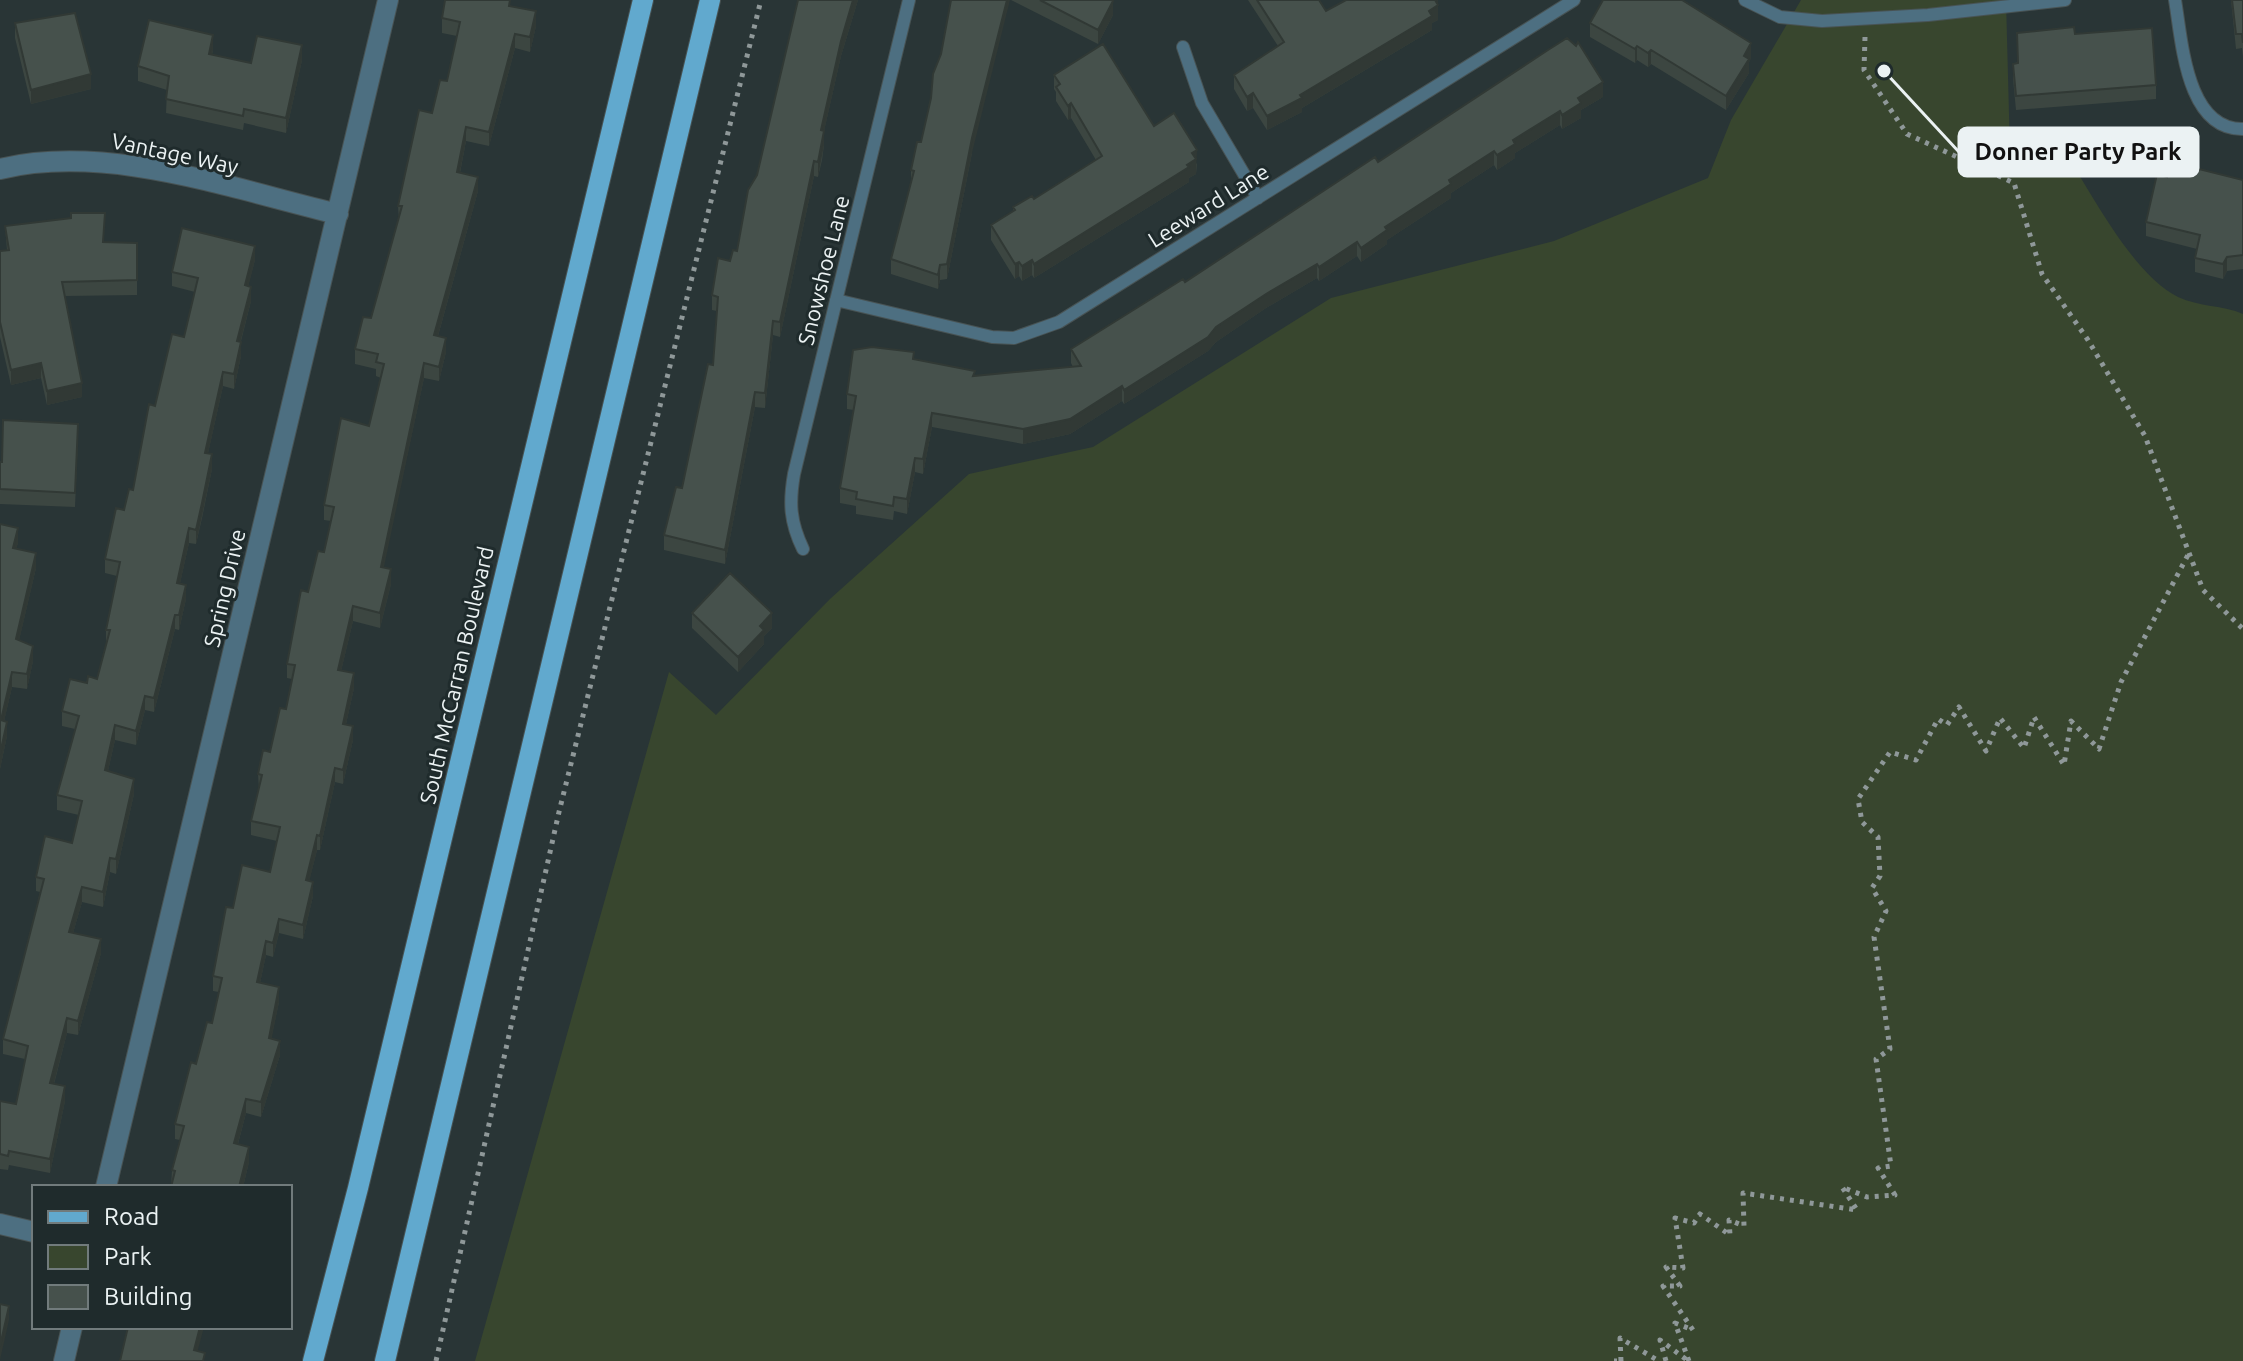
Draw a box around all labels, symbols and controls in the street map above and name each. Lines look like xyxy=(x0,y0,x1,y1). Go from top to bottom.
street label: Vantage Way xyxy=(109,127,241,179)
callout: Donner Party Park xyxy=(1959,128,2198,176)
text: Donner Party Park xyxy=(1974,138,2182,165)
street label: Leeward Lane xyxy=(1143,158,1273,252)
street label: Snowshoe Lane xyxy=(792,193,854,347)
street label: Spring Drive xyxy=(198,527,250,649)
street label: South McCarran Boulevard xyxy=(414,544,498,806)
legend xyxy=(32,1185,292,1329)
text: Road xyxy=(104,1203,159,1230)
text: Park xyxy=(104,1243,152,1270)
text: Building xyxy=(104,1283,192,1310)

